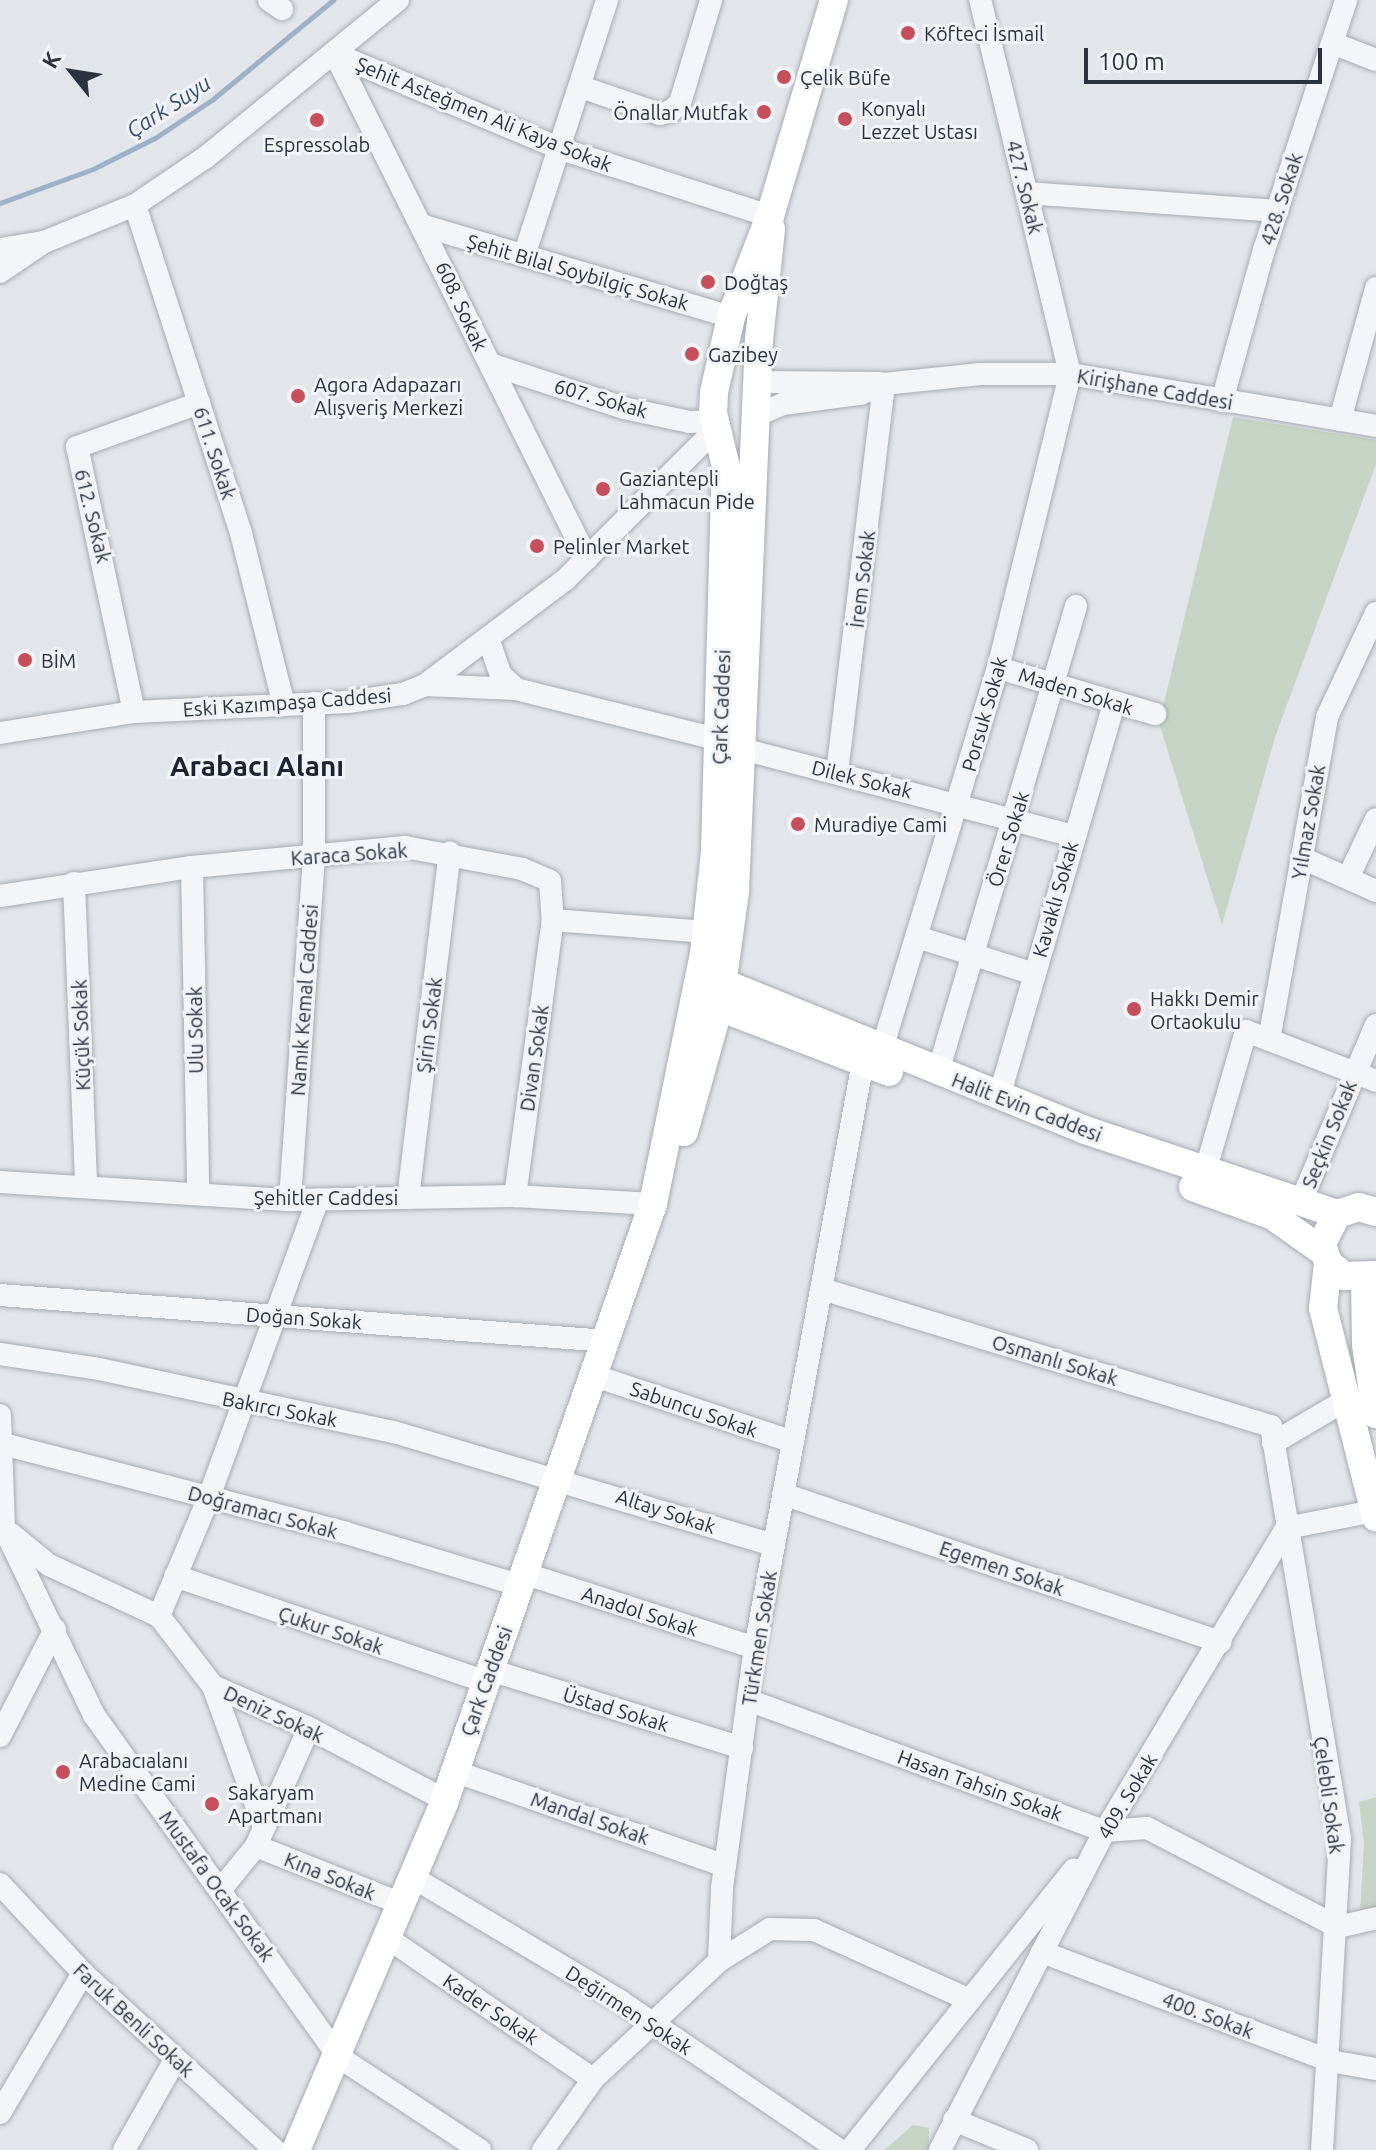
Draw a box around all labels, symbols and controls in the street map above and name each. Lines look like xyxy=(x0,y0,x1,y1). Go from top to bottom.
place label: Köfteci İsmail xyxy=(924,21,1044,45)
marker: Köfteci İsmail xyxy=(899,24,917,42)
north arrow xyxy=(32,32,112,112)
scale bar xyxy=(1088,32,1326,82)
text: K xyxy=(36,47,65,72)
text: 100 m xyxy=(1098,48,1165,75)
street label: Şehit Asteğmen Ali Kaya Sokak xyxy=(352,52,616,176)
place label: Çelik Büfe xyxy=(800,65,891,89)
marker: Çelik Büfe xyxy=(775,68,793,86)
water label: Çark Suyu xyxy=(121,69,215,143)
place label: Konyalı Lezzet Ustası xyxy=(861,96,978,143)
place label: Önallar Mutfak xyxy=(613,100,748,124)
marker: Önallar Mutfak xyxy=(755,103,773,121)
marker: Konyalı Lezzet Ustası xyxy=(836,110,854,128)
marker: Espressolab xyxy=(308,111,326,129)
place label: Espressolab xyxy=(264,132,370,156)
street label: 427. Sokak xyxy=(1002,138,1048,236)
street label: 428. Sokak xyxy=(1255,150,1307,248)
street label: Şehit Bilal Soybilgiç Sokak xyxy=(464,229,692,315)
street label: 608. Sokak xyxy=(431,257,493,355)
place label: Doğtaş xyxy=(724,270,788,294)
marker: Doğtaş xyxy=(699,273,717,291)
place label: Gazibey xyxy=(708,342,778,366)
marker: Gazibey xyxy=(683,345,701,363)
street label: Kirişhane Caddesi xyxy=(1075,363,1235,415)
place label: Agora Adapazarı Alışveriş Merkezi xyxy=(314,372,463,419)
street label: 607. Sokak xyxy=(552,373,650,423)
marker: Agora Adapazarı Alışveriş Merkezi xyxy=(289,387,307,405)
street label: 611. Sokak xyxy=(189,404,241,502)
place label: Gaziantepli Lahmacun Pide xyxy=(619,466,755,513)
street label: 612. Sokak xyxy=(70,467,116,565)
marker: Gaziantepli Lahmacun Pide xyxy=(594,480,612,498)
street label: İrem Sokak xyxy=(844,529,880,629)
place label: Pelinler Market xyxy=(553,534,689,558)
marker: Pelinler Market xyxy=(528,537,546,555)
place label: BİM xyxy=(41,648,76,672)
street label: Çark Caddesi xyxy=(707,649,735,765)
marker: BİM xyxy=(16,651,34,669)
street label: Porsuk Sokak xyxy=(956,654,1012,774)
street label: Maden Sokak xyxy=(1016,662,1136,720)
street label: Eski Kazımpaşa Caddesi xyxy=(182,683,392,721)
district label: Arabacı Alanı xyxy=(170,749,344,783)
street label: Dilek Sokak xyxy=(809,755,915,803)
street label: Yılmaz Sokak xyxy=(1286,763,1330,881)
street label: Örer Sokak xyxy=(982,788,1034,890)
place label: Muradiye Cami xyxy=(814,812,947,836)
marker: Muradiye Cami xyxy=(789,815,807,833)
street label: Karaca Sokak xyxy=(290,838,408,870)
street label: Kavaklı Sokak xyxy=(1027,838,1083,960)
street label: Namık Kemal Caddesi xyxy=(285,903,323,1097)
street label: Şirin Sokak xyxy=(411,976,447,1074)
street label: Küçük Sokak xyxy=(67,979,95,1091)
street label: Ulu Sokak xyxy=(182,986,208,1074)
place label: Hakkı Demir Ortaokulu xyxy=(1150,986,1259,1033)
marker: Hakkı Demir Ortaokulu xyxy=(1125,1000,1143,1018)
street label: Divan Sokak xyxy=(515,1003,553,1113)
street label: Halit Evin Caddesi xyxy=(949,1067,1105,1147)
street label: Seçkin Sokak xyxy=(1296,1076,1362,1192)
street label: Şehitler Caddesi xyxy=(254,1185,398,1209)
street label: Doğan Sokak xyxy=(245,1302,363,1334)
street label: Osmanlı Sokak xyxy=(989,1329,1121,1391)
street label: Sabuncu Sokak xyxy=(627,1376,761,1442)
street label: Bakırcı Sokak xyxy=(220,1386,340,1432)
street label: Doğramacı Sokak xyxy=(185,1480,341,1544)
street label: Altay Sokak xyxy=(613,1484,719,1538)
street label: Egemen Sokak xyxy=(936,1535,1068,1601)
street label: Türkmen Sokak xyxy=(736,1569,782,1707)
street label: Anadol Sokak xyxy=(579,1581,701,1641)
street label: Çukur Sokak xyxy=(275,1601,387,1659)
street label: Çark Caddesi xyxy=(455,1623,517,1739)
street label: Deniz Sokak xyxy=(220,1680,328,1748)
street label: Üstad Sokak xyxy=(560,1682,672,1736)
street label: Çelebli Sokak xyxy=(1309,1735,1349,1855)
street label: Hasan Tahsin Sokak xyxy=(894,1744,1066,1826)
place label: Arabacıalanı Medine Cami xyxy=(79,1748,196,1795)
street label: 409. Sokak xyxy=(1092,1749,1162,1843)
marker: Arabacıalanı Medine Cami xyxy=(54,1763,72,1781)
place label: Sakaryam Apartmanı xyxy=(228,1780,322,1827)
street label: Mandal Sokak xyxy=(528,1787,652,1849)
marker: Sakaryam Apartmanı xyxy=(203,1795,221,1813)
street label: Mustafa Ocak Sokak xyxy=(154,1806,280,1966)
street label: Kına Sokak xyxy=(281,1847,379,1905)
street label: Faruk Benli Sokak xyxy=(69,1958,199,2082)
street label: Değirmen Sokak xyxy=(561,1960,697,2060)
street label: Kader Sokak xyxy=(439,1968,543,2050)
street label: 400. Sokak xyxy=(1159,1987,1257,2043)

